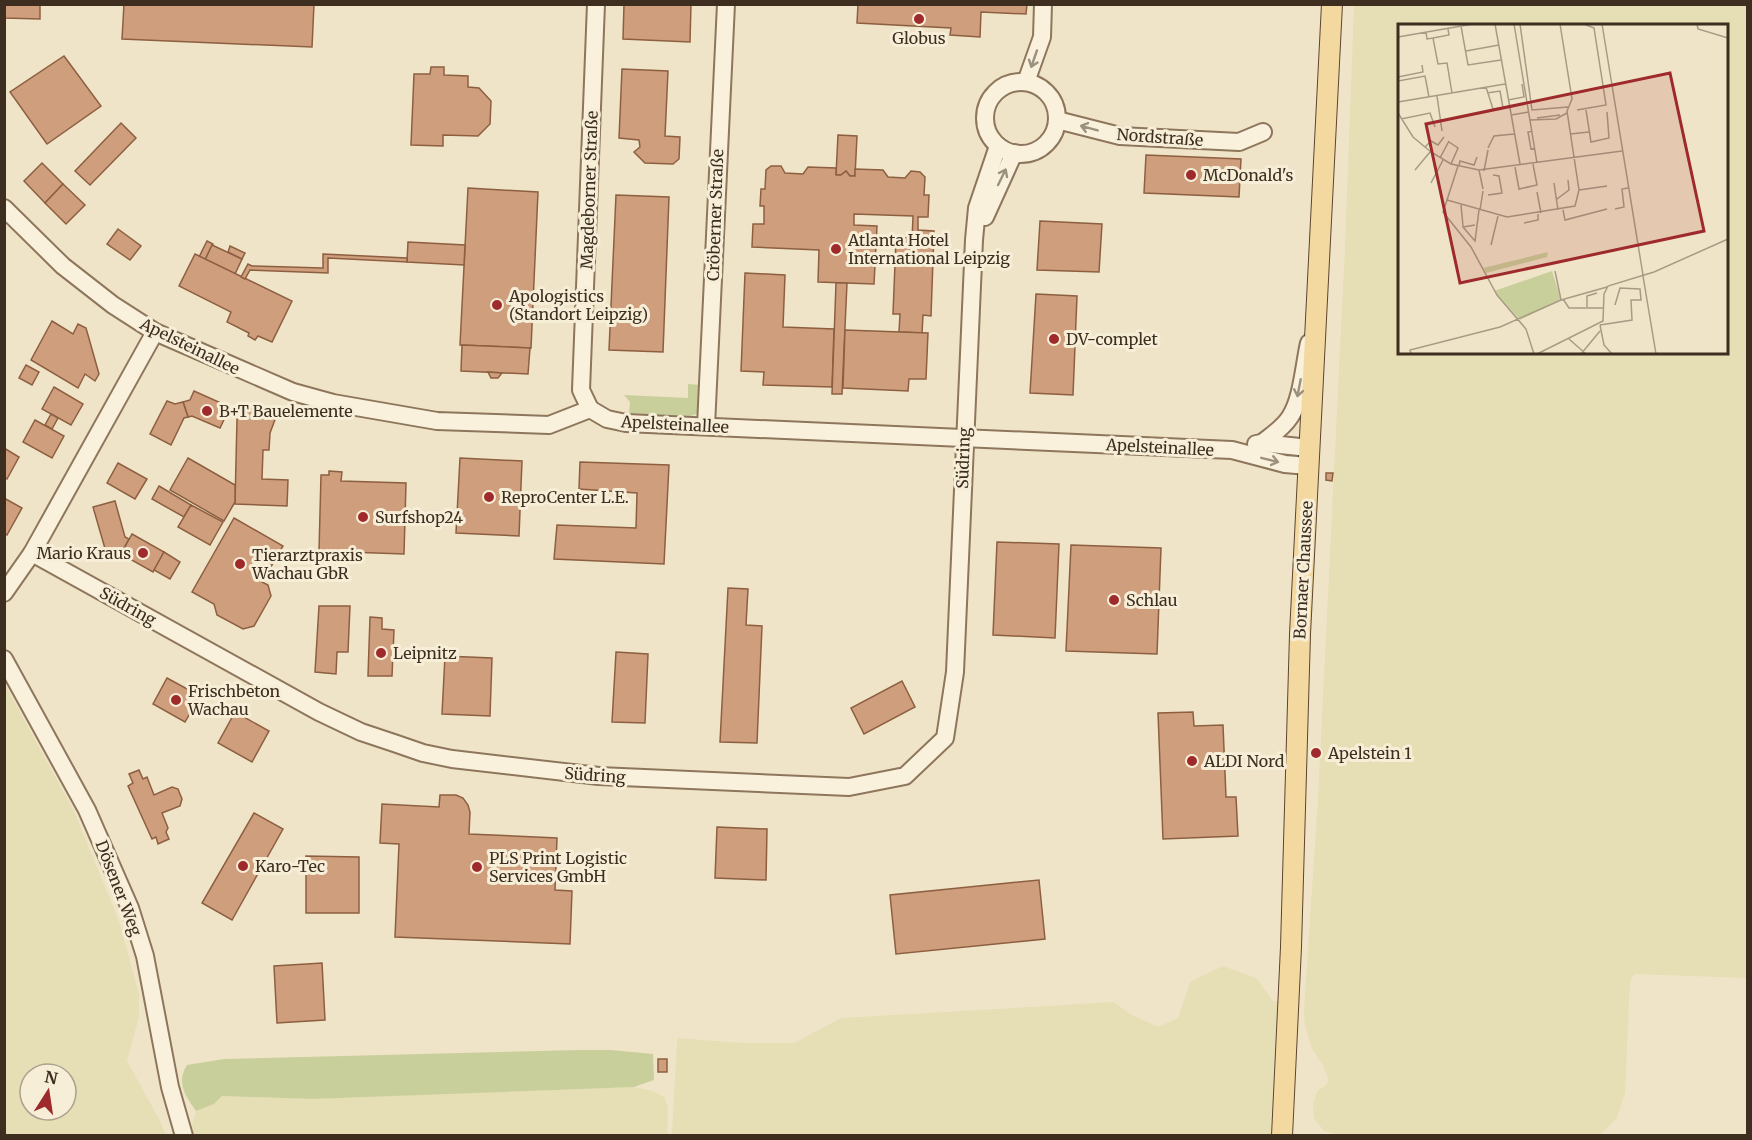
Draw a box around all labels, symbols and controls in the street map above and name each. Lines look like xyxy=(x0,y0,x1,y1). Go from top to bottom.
marker: Globus xyxy=(912,12,926,26)
inset map xyxy=(1398,24,1728,354)
place label: Globus xyxy=(892,28,946,48)
one-way arrow xyxy=(1027,49,1038,68)
street label: Magdeborner Straße xyxy=(576,110,602,270)
one-way arrow xyxy=(1080,121,1099,133)
street label: Nordstraße xyxy=(1116,124,1204,150)
street label: Cröberner Straße xyxy=(703,149,727,281)
place label: McDonald's xyxy=(1203,165,1293,185)
marker: McDonald's xyxy=(1184,168,1198,182)
one-way arrow xyxy=(997,169,1009,187)
place label: Atlanta Hotel International Leipzig xyxy=(847,230,1010,268)
marker: Atlanta Hotel International Leipzig xyxy=(829,242,843,256)
place label: Apologistics (Standort Leipzig) xyxy=(508,286,648,324)
marker: Apologistics (Standort Leipzig) xyxy=(490,298,504,312)
street label: Apelsteinallee xyxy=(136,313,243,379)
place label: DV-complet xyxy=(1066,329,1158,349)
marker: DV-complet xyxy=(1047,332,1061,346)
one-way arrow xyxy=(1293,377,1304,397)
place label: B+T Bauelemente xyxy=(219,401,353,421)
marker: B+T Bauelemente xyxy=(200,404,214,418)
street label: Apelsteinallee xyxy=(620,411,729,437)
street label: Südring xyxy=(952,427,974,489)
street label: Apelsteinallee xyxy=(1105,434,1214,460)
one-way arrow xyxy=(1260,454,1279,466)
place label: ReproCenter L.E. xyxy=(501,487,629,507)
marker: ReproCenter L.E. xyxy=(482,490,496,504)
street label: Bornaer Chaussee xyxy=(1289,500,1317,640)
place label: Surfshop24 xyxy=(375,507,463,527)
marker: Surfshop24 xyxy=(356,510,370,524)
place label: Mario Kraus xyxy=(36,543,131,563)
place label: Tierarztpraxis Wachau GbR xyxy=(251,545,363,583)
marker: Mario Kraus xyxy=(136,546,150,560)
marker: Tierarztpraxis Wachau GbR xyxy=(233,557,247,571)
street label: Südring xyxy=(96,582,160,630)
place label: Schlau xyxy=(1126,590,1178,610)
marker: Schlau xyxy=(1107,593,1121,607)
place label: Leipnitz xyxy=(393,643,457,663)
marker: Leipnitz xyxy=(374,646,388,660)
place label: Frischbeton Wachau xyxy=(187,681,281,719)
marker: Frischbeton Wachau xyxy=(169,693,183,707)
place label: Apelstein 1 xyxy=(1327,743,1412,763)
marker: Apelstein 1 xyxy=(1309,746,1323,760)
place label: ALDI Nord xyxy=(1203,751,1285,771)
marker: ALDI Nord xyxy=(1185,754,1199,768)
street label: Südring xyxy=(564,763,627,787)
street label: Dösener Weg xyxy=(92,837,147,939)
place label: PLS Print Logistic Services GmbH xyxy=(489,848,627,886)
place label: Karo-Tec xyxy=(255,856,325,876)
marker: Karo-Tec xyxy=(236,859,250,873)
marker: PLS Print Logistic Services GmbH xyxy=(470,860,484,874)
north arrow xyxy=(18,1062,78,1122)
text: N xyxy=(43,1066,60,1088)

